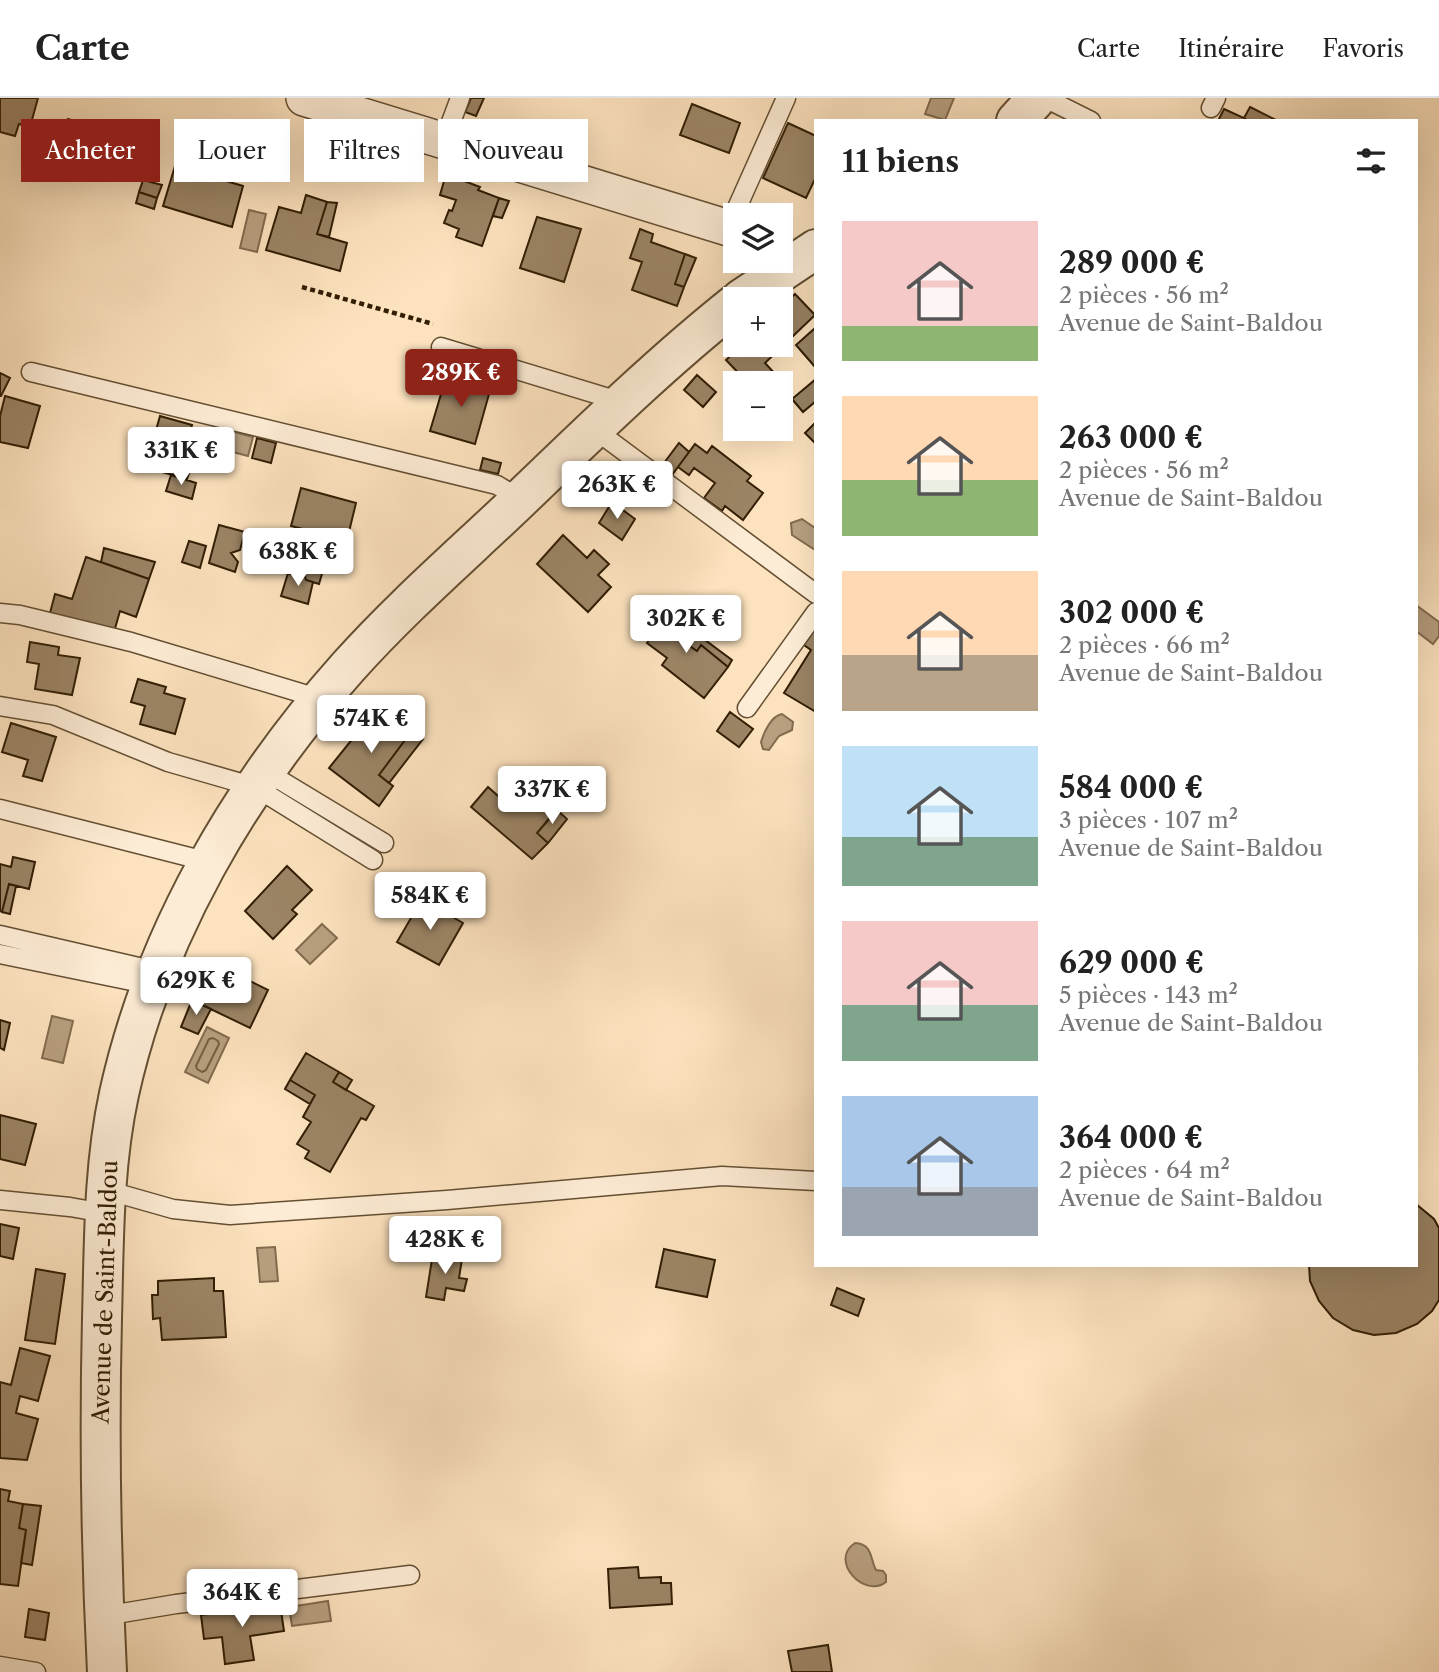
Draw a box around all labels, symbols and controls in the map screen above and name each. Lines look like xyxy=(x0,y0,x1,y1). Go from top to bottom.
text: Carte xyxy=(35,28,130,69)
text: Carte xyxy=(1077,34,1140,63)
text: Itinéraire xyxy=(1178,34,1284,63)
text: Favoris xyxy=(1322,34,1404,63)
chip: Acheter xyxy=(21,119,160,182)
chip: Louer xyxy=(174,119,290,182)
chip: Filtres xyxy=(304,119,424,182)
chip: Nouveau xyxy=(438,119,588,182)
icon: filters xyxy=(1352,142,1390,180)
text: 11 biens xyxy=(842,143,959,180)
map controls xyxy=(723,203,793,441)
button: layers xyxy=(723,203,793,273)
text: 289 000 € xyxy=(1059,244,1205,281)
icon: home xyxy=(898,249,982,333)
text: 2 pièces · 56 m² xyxy=(1059,281,1229,309)
button: + xyxy=(723,287,793,357)
text: Avenue de Saint-Baldou xyxy=(1059,309,1323,337)
pin: 289K € xyxy=(404,350,518,409)
text: 289K € xyxy=(421,358,501,386)
button: − xyxy=(723,371,793,441)
text: 263 000 € xyxy=(1059,419,1203,456)
icon: home xyxy=(898,424,982,508)
pin: 331K € xyxy=(124,428,238,487)
text: 331K € xyxy=(144,436,218,464)
text: 2 pièces · 56 m² xyxy=(1059,456,1229,484)
pin: 263K € xyxy=(560,462,674,521)
text: 263K € xyxy=(578,470,656,498)
text: Avenue de Saint-Baldou xyxy=(1059,484,1323,512)
pin: 638K € xyxy=(241,528,355,588)
text: 638K € xyxy=(258,537,338,565)
text: 302 000 € xyxy=(1059,594,1204,631)
pin: 302K € xyxy=(629,596,743,655)
icon: home xyxy=(898,599,982,683)
text: 302K € xyxy=(646,604,726,632)
text: 2 pièces · 66 m² xyxy=(1059,631,1230,659)
text: Avenue de Saint-Baldou xyxy=(1059,659,1323,687)
pin: 574K € xyxy=(314,696,428,755)
text: 574K € xyxy=(333,704,409,732)
pin: 337K € xyxy=(495,766,609,826)
text: 584 000 € xyxy=(1059,769,1203,806)
icon: home xyxy=(898,774,982,858)
text: 337K € xyxy=(514,775,590,803)
text: 3 pièces · 107 m² xyxy=(1059,806,1238,834)
text: Avenue de Saint-Baldou xyxy=(1059,834,1323,862)
pin: 584K € xyxy=(373,872,487,932)
text: 584K € xyxy=(391,881,469,909)
text: 629 000 € xyxy=(1059,944,1204,981)
icon: home xyxy=(898,949,982,1033)
pin: 629K € xyxy=(139,958,253,1017)
text: 629K € xyxy=(156,966,236,994)
text: 5 pièces · 143 m² xyxy=(1059,981,1238,1009)
text: Avenue de Saint-Baldou xyxy=(1059,1009,1323,1037)
text: 364 000 € xyxy=(1059,1119,1203,1156)
icon: home xyxy=(898,1124,982,1208)
text: 2 pièces · 64 m² xyxy=(1059,1156,1230,1184)
street label: Avenue de Saint-Baldou xyxy=(86,1160,124,1425)
text: Avenue de Saint-Baldou xyxy=(1059,1184,1323,1212)
pin: 428K € xyxy=(388,1216,502,1276)
text: 428K € xyxy=(405,1225,485,1253)
pin: 364K € xyxy=(185,1570,299,1629)
text: 364K € xyxy=(203,1578,281,1606)

